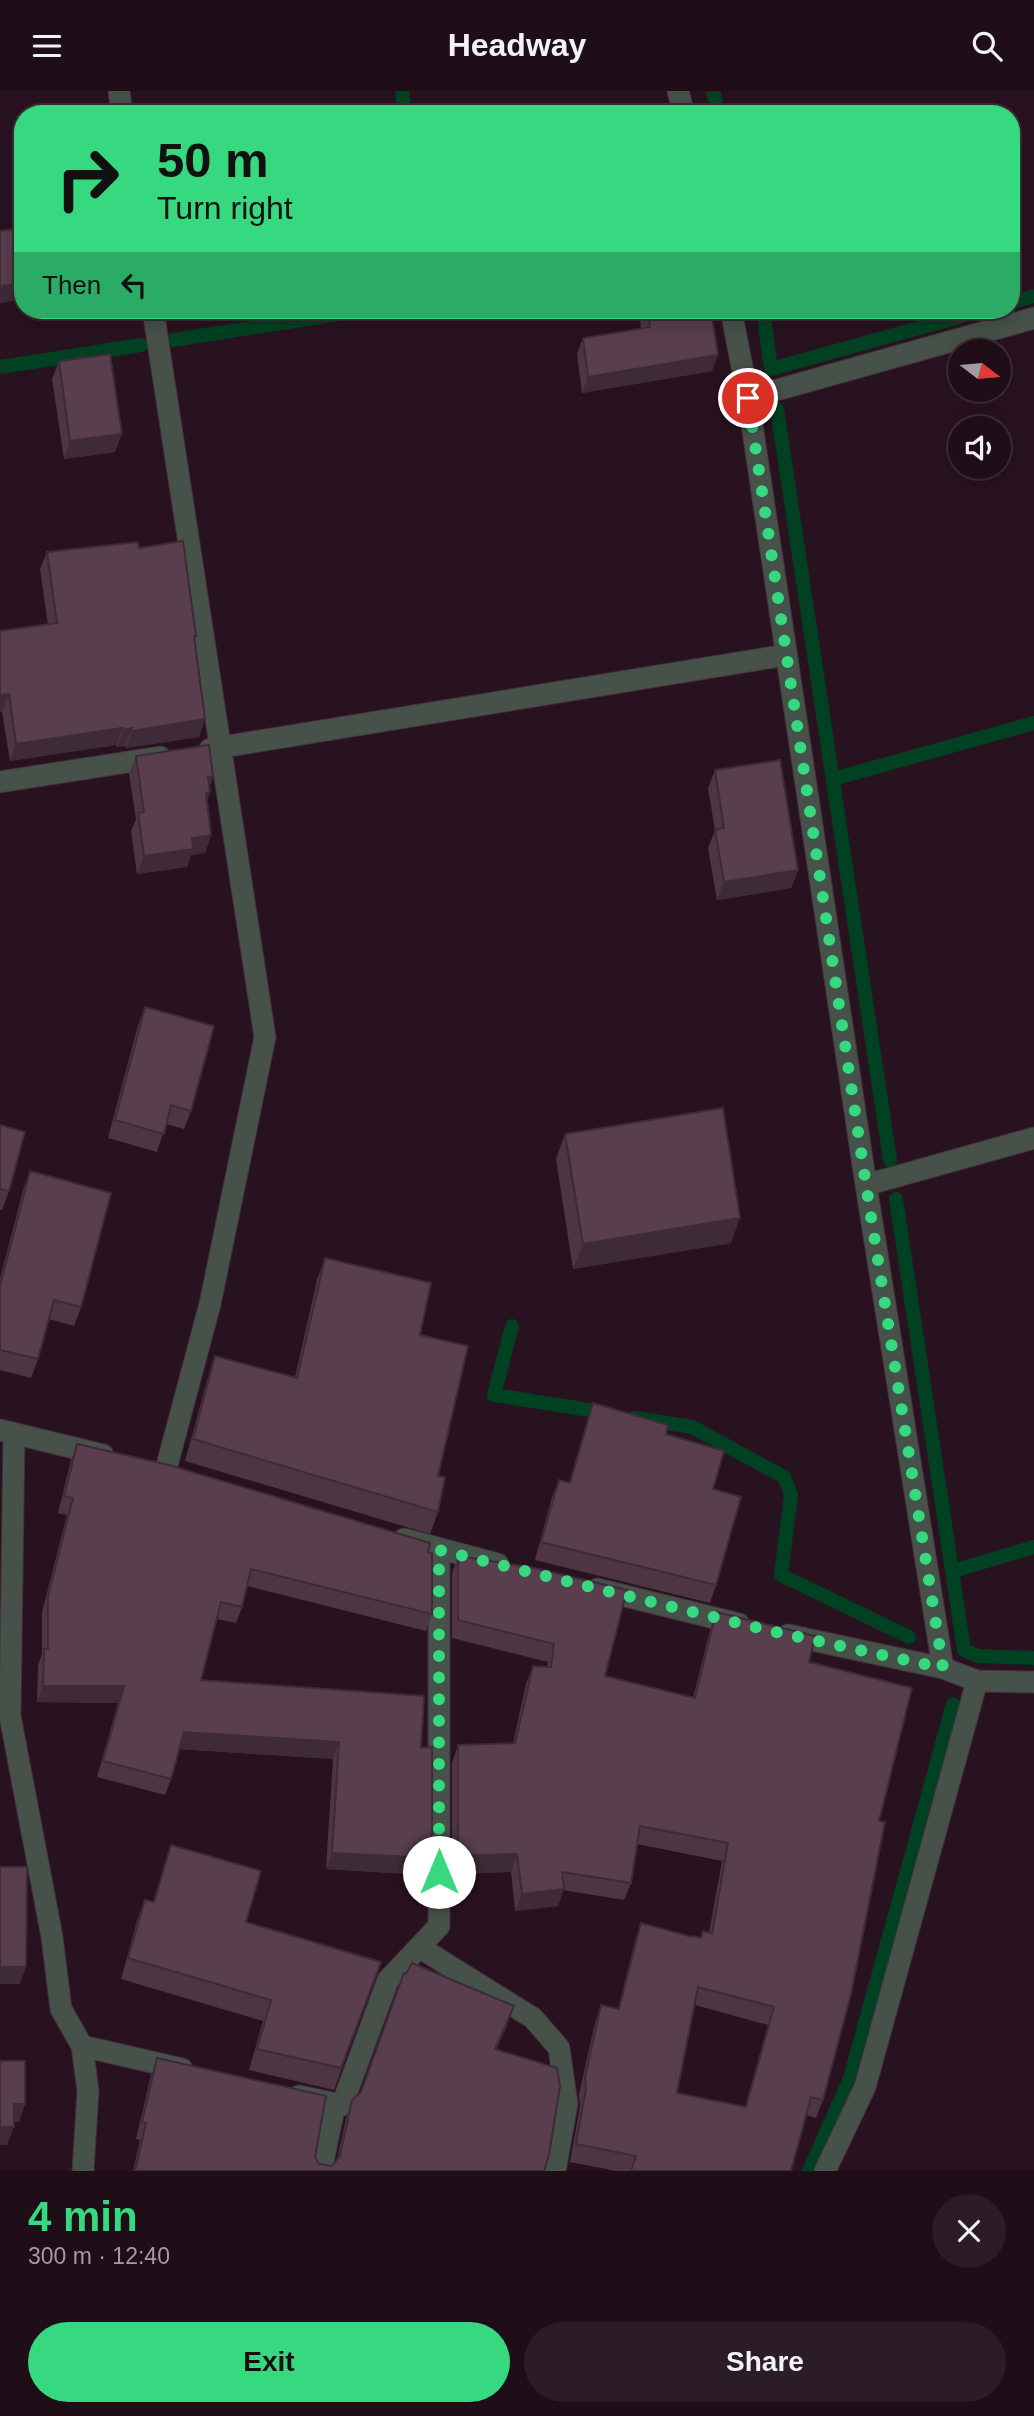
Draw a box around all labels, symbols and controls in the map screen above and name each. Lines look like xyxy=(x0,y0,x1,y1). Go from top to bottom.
icon: menu xyxy=(28,27,66,65)
text: Headway xyxy=(448,27,586,63)
icon: search xyxy=(968,27,1006,65)
icon: right xyxy=(42,133,133,224)
text: 50 m xyxy=(157,133,269,187)
text: Turn right xyxy=(157,190,293,226)
icon: left xyxy=(115,266,153,304)
text: Then xyxy=(42,270,101,300)
north arrow xyxy=(948,339,1012,403)
map controls xyxy=(948,339,1011,479)
pin xyxy=(718,368,778,428)
icon: arrive xyxy=(729,379,767,417)
button: sound xyxy=(948,416,1011,479)
position arrow xyxy=(402,1835,476,1909)
text: 4 min xyxy=(28,2193,138,2240)
button: close xyxy=(932,2194,1006,2268)
text: 300 m · 12:40 xyxy=(28,2243,170,2269)
button: Exit xyxy=(28,2322,510,2402)
button: Share xyxy=(524,2322,1006,2402)

